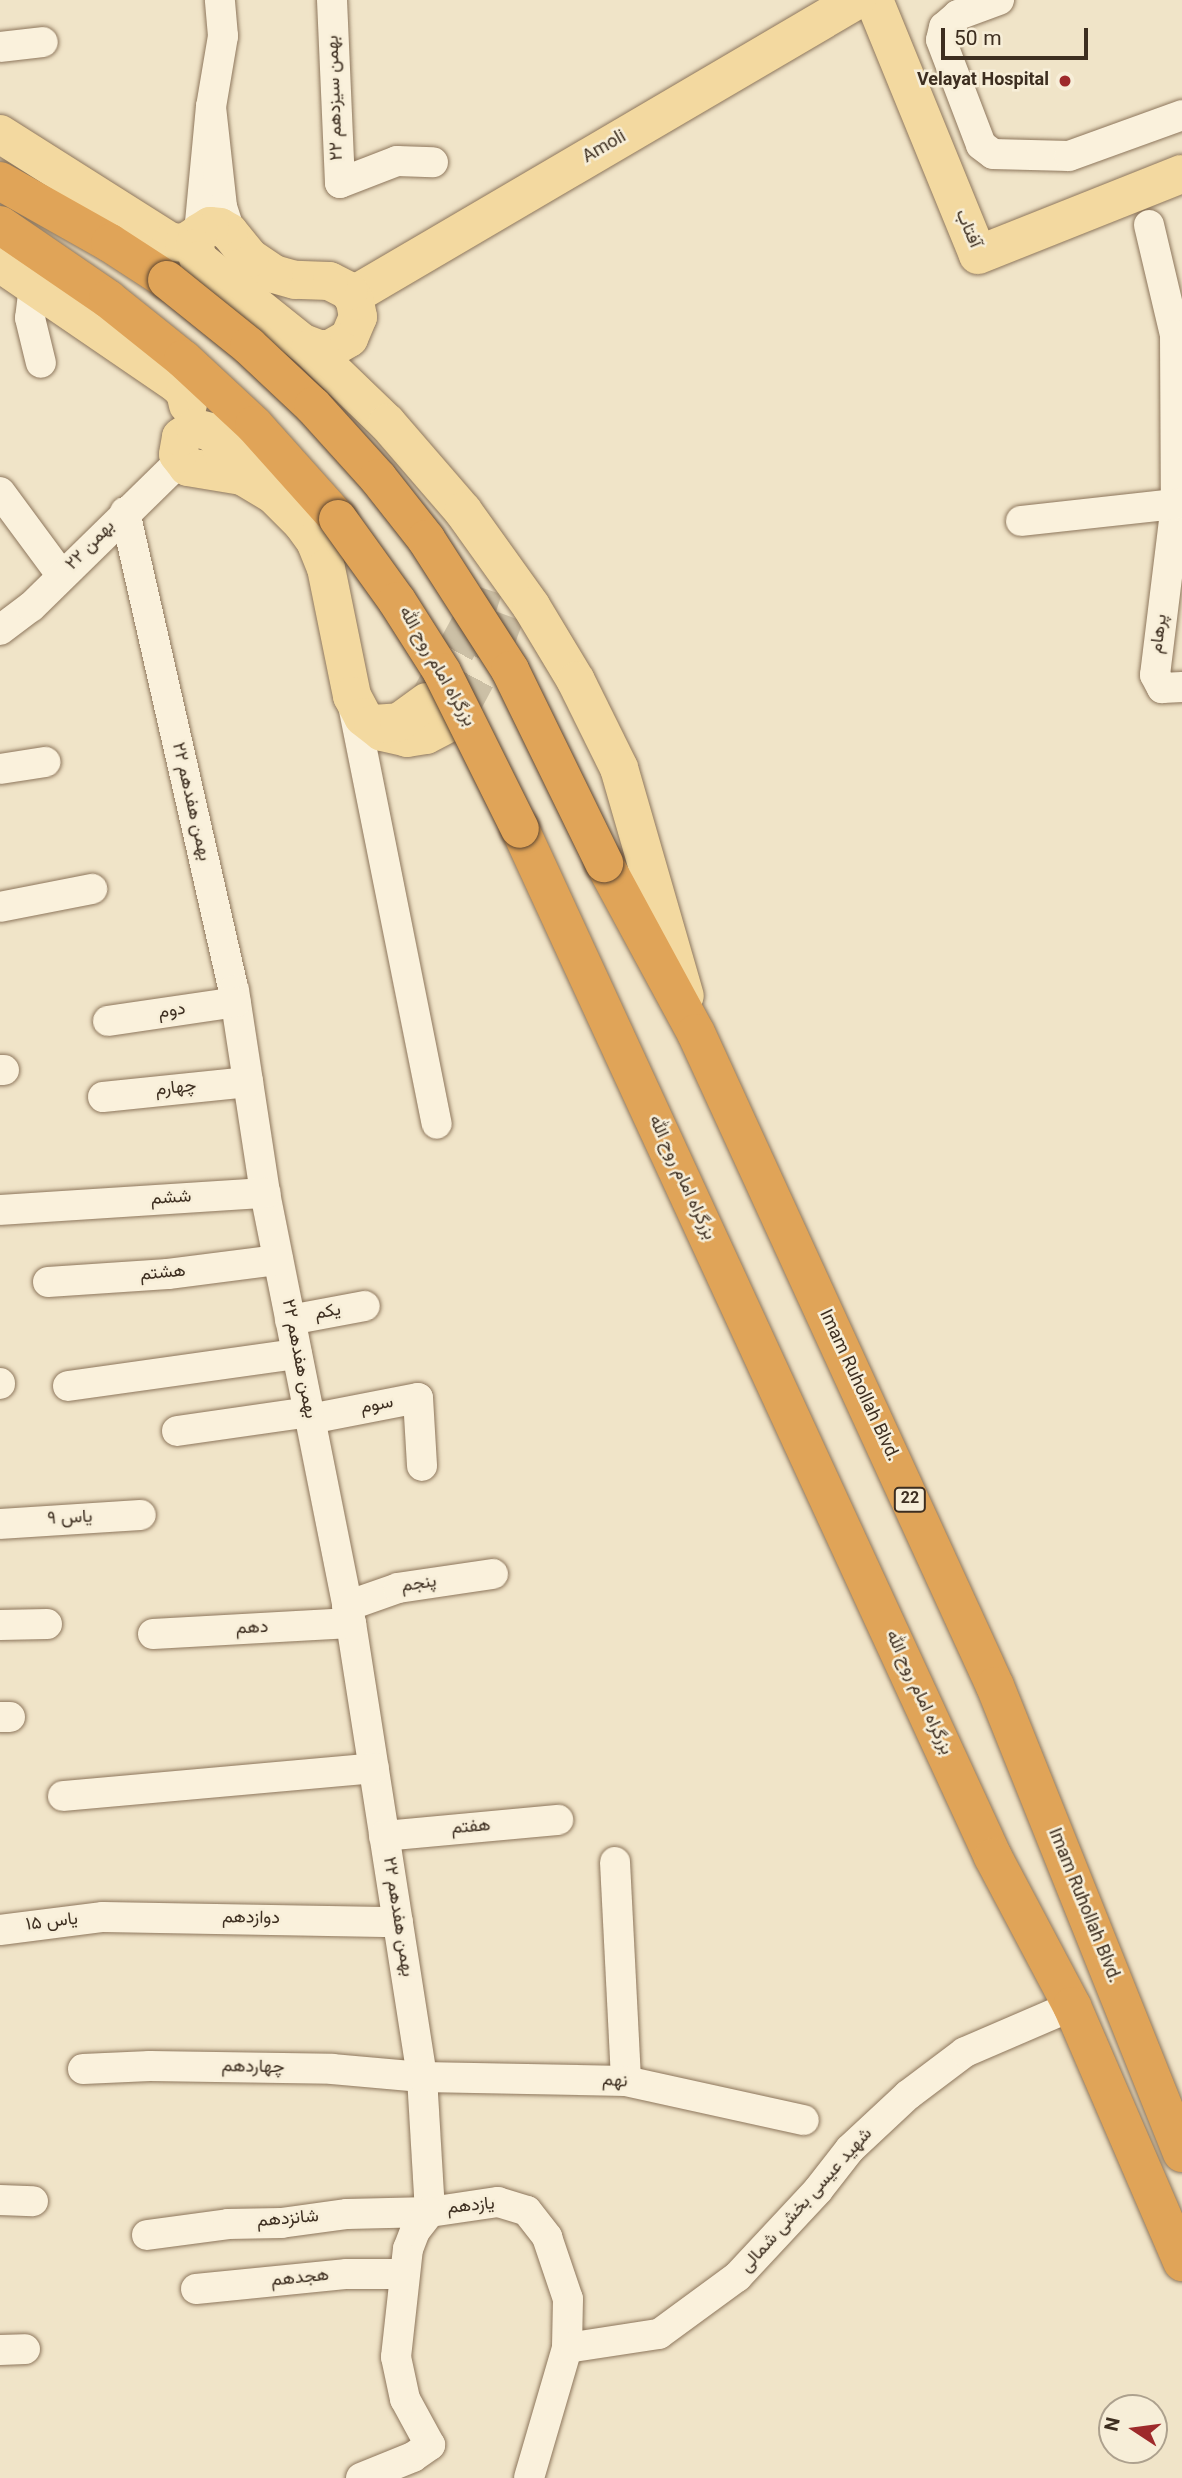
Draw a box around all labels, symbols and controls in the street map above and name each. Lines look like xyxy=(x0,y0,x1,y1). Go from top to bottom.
scale bar xyxy=(944,14,1091,58)
text: 50 m xyxy=(954,23,1002,56)
street label: ۲۲ بهمن سیزدهم xyxy=(323,35,349,161)
place label: Velayat Hospital xyxy=(917,70,1049,92)
marker: Velayat Hospital xyxy=(1055,71,1075,91)
street label: Amoli xyxy=(579,127,631,169)
street label: آفتاب xyxy=(949,206,985,252)
street label: ۲۲ بهمن xyxy=(62,516,120,576)
street label: بزرگراه امام روح الله xyxy=(393,603,479,731)
street label: پرهام xyxy=(1147,613,1173,655)
street label: ۲۲ بهمن هفدهم xyxy=(166,741,214,863)
street label: دوم xyxy=(157,999,187,1025)
street label: چهارم xyxy=(154,1076,198,1102)
street label: بزرگراه امام روح الله xyxy=(643,1112,719,1244)
street label: ششم xyxy=(150,1187,192,1211)
street label: هشتم xyxy=(139,1261,187,1287)
street label: ۲۲ بهمن هفدهم xyxy=(276,1298,320,1420)
street label: یکم xyxy=(313,1300,343,1326)
street label: Imam Ruhollah Blvd. xyxy=(813,1307,903,1465)
street label: سوم xyxy=(359,1392,395,1420)
road number: 22 xyxy=(892,1488,928,1512)
street label: یاس ۹ xyxy=(47,1507,93,1531)
street label: پنجم xyxy=(400,1572,438,1598)
street label: دهم xyxy=(235,1617,269,1641)
street label: بزرگراه امام روح الله xyxy=(880,1627,956,1759)
street label: هفتم xyxy=(450,1816,492,1840)
street label: Imam Ruhollah Blvd. xyxy=(1042,1826,1124,1986)
street label: ۲۲ بهمن هفدهم xyxy=(377,1856,417,1978)
street label: دوازدهم xyxy=(222,1908,280,1930)
street label: یاس ۱۵ xyxy=(25,1909,79,1937)
street label: چهاردهم xyxy=(221,2057,285,2079)
street label: نهم xyxy=(602,2070,628,2094)
street label: شهید عیسی بخشی شمالی xyxy=(736,2124,878,2278)
street label: یازدهم xyxy=(446,2194,496,2220)
street label: شانزدهم xyxy=(256,2207,320,2233)
street label: هجدهم xyxy=(270,2265,330,2293)
north arrow xyxy=(1098,2394,1168,2464)
text: N xyxy=(1098,2415,1130,2434)

